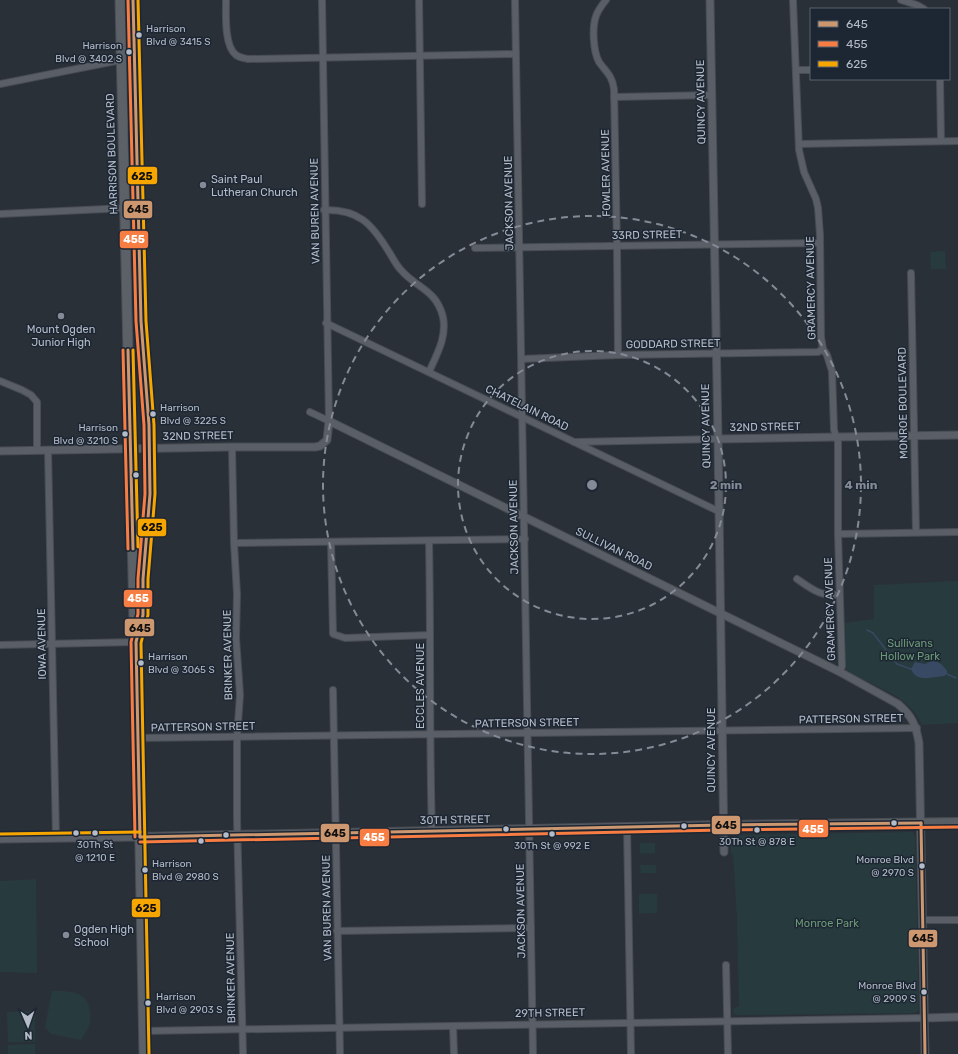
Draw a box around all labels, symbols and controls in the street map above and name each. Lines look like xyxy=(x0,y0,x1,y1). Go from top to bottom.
legend xyxy=(810,8,950,80)
text: 645 xyxy=(846,17,868,31)
place label: Harrison Blvd @ 3415 S xyxy=(146,23,211,48)
marker: Harrison Blvd @ 3415 S xyxy=(134,30,144,40)
text: 455 xyxy=(846,37,868,51)
place label: Harrison Blvd @ 3402 S xyxy=(55,40,122,65)
marker: Harrison Blvd @ 3402 S xyxy=(124,47,134,57)
text: 625 xyxy=(846,57,867,71)
street label: QUINCY AVENUE xyxy=(694,59,708,145)
street label: HARRISON BOULEVARD xyxy=(103,93,121,215)
street label: FOWLER AVENUE xyxy=(599,129,613,217)
street label: JACKSON AVENUE xyxy=(502,155,516,251)
street label: VAN BUREN AVENUE xyxy=(308,158,322,264)
line badge: 625 xyxy=(127,166,158,185)
text: 625 xyxy=(131,170,153,183)
place label: Saint Paul Lutheran Church xyxy=(211,173,298,199)
marker: Saint Paul Lutheran Church xyxy=(198,180,208,190)
line badge: 645 xyxy=(123,200,153,219)
text: 645 xyxy=(127,203,149,216)
street label: 33RD STREET xyxy=(612,228,683,242)
line badge: 455 xyxy=(119,230,149,249)
text: 455 xyxy=(123,233,145,246)
street label: GRAMERCY AVENUE xyxy=(804,236,818,340)
marker: Mount Ogden Junior High xyxy=(56,311,66,321)
place label: Mount Ogden Junior High xyxy=(27,323,95,349)
street label: GODDARD STREET xyxy=(625,337,721,351)
street label: MONROE BOULEVARD xyxy=(896,347,910,459)
street label: CHATELAIN ROAD xyxy=(483,382,571,434)
street label: QUINCY AVENUE xyxy=(699,383,713,469)
place label: Harrison Blvd @ 3225 S xyxy=(160,402,226,427)
marker: Harrison Blvd @ 3225 S xyxy=(148,409,158,419)
street label: 32ND STREET xyxy=(729,420,801,434)
place label: Harrison Blvd @ 3210 S xyxy=(53,422,118,447)
marker: Harrison Blvd @ 3210 S xyxy=(120,429,130,439)
street label: 32ND STREET xyxy=(162,429,234,443)
unlabelled marker xyxy=(131,470,141,480)
centre of rings xyxy=(585,478,599,492)
text: 2 min xyxy=(710,478,743,492)
text: 4 min xyxy=(845,478,878,492)
street label: JACKSON AVENUE xyxy=(507,479,521,575)
line badge: 625 xyxy=(137,518,167,537)
text: 625 xyxy=(141,521,163,534)
street label: SULLIVAN ROAD xyxy=(573,525,655,573)
street label: GRAMERCY AVENUE xyxy=(822,557,838,661)
line badge: 455 xyxy=(123,589,153,608)
text: 455 xyxy=(127,592,149,605)
street label: IOWA AVENUE xyxy=(35,608,49,680)
street label: BRINKER AVENUE xyxy=(221,609,235,701)
line badge: 645 xyxy=(124,618,155,637)
text: 645 xyxy=(129,622,151,635)
park label: Sullivans Hollow Park xyxy=(880,637,940,663)
street label: ECCLES AVENUE xyxy=(414,643,427,729)
place label: Harrison Blvd @ 3065 S xyxy=(148,651,215,676)
marker: Harrison Blvd @ 3065 S xyxy=(136,658,146,668)
street label: QUINCY AVENUE xyxy=(705,707,718,792)
street label: PATTERSON STREET xyxy=(799,712,904,726)
street label: PATTERSON STREET xyxy=(475,716,580,730)
street label: PATTERSON STREET xyxy=(151,720,256,734)
street label: 30TH STREET xyxy=(420,813,491,827)
line badge: 645 xyxy=(711,815,741,835)
unlabelled marker xyxy=(889,818,899,828)
text: 645 xyxy=(715,819,737,832)
line badge: 455 xyxy=(798,819,829,838)
unlabelled marker xyxy=(679,821,689,831)
line badge: 645 xyxy=(320,823,350,843)
text: 455 xyxy=(802,823,824,836)
unlabelled marker xyxy=(501,824,511,834)
marker: 30Th St @ 878 E xyxy=(752,825,762,835)
text: 645 xyxy=(324,827,346,840)
unlabelled marker xyxy=(71,828,81,838)
marker: 30Th St @ 1210 E xyxy=(90,828,100,838)
line badge: 455 xyxy=(359,828,390,847)
marker: 30Th St @ 992 E xyxy=(547,829,557,839)
unlabelled marker xyxy=(221,830,231,840)
text: 455 xyxy=(363,831,385,844)
unlabelled marker xyxy=(196,836,206,846)
place label: 30Th St @ 878 E xyxy=(719,836,795,848)
place label: 30Th St @ 1210 E xyxy=(75,839,115,864)
place label: 30Th St @ 992 E xyxy=(514,840,590,852)
place label: Monroe Blvd @ 2970 S xyxy=(856,854,914,879)
street label: VAN BUREN AVENUE xyxy=(320,855,334,961)
place label: Harrison Blvd @ 2980 S xyxy=(152,858,219,883)
marker: Monroe Blvd @ 2970 S xyxy=(917,861,927,871)
street label: JACKSON AVENUE xyxy=(514,863,528,959)
marker: Harrison Blvd @ 2980 S xyxy=(140,865,150,875)
line badge: 625 xyxy=(131,898,161,918)
text: 625 xyxy=(135,902,157,915)
park label: Monroe Park xyxy=(795,917,859,930)
place label: Ogden High School xyxy=(74,923,134,949)
line badge: 645 xyxy=(908,929,938,948)
marker: Ogden High School xyxy=(61,930,71,940)
street label: BRINKER AVENUE xyxy=(224,932,238,1024)
text: 645 xyxy=(912,932,934,945)
place label: Monroe Blvd @ 2909 S xyxy=(858,980,916,1005)
marker: Monroe Blvd @ 2909 S xyxy=(919,987,929,997)
place label: Harrison Blvd @ 2903 S xyxy=(156,991,222,1016)
marker: Harrison Blvd @ 2903 S xyxy=(143,998,153,1008)
north arrow xyxy=(8,1006,48,1046)
street label: 29TH STREET xyxy=(515,1006,586,1020)
text: N xyxy=(24,1029,33,1042)

